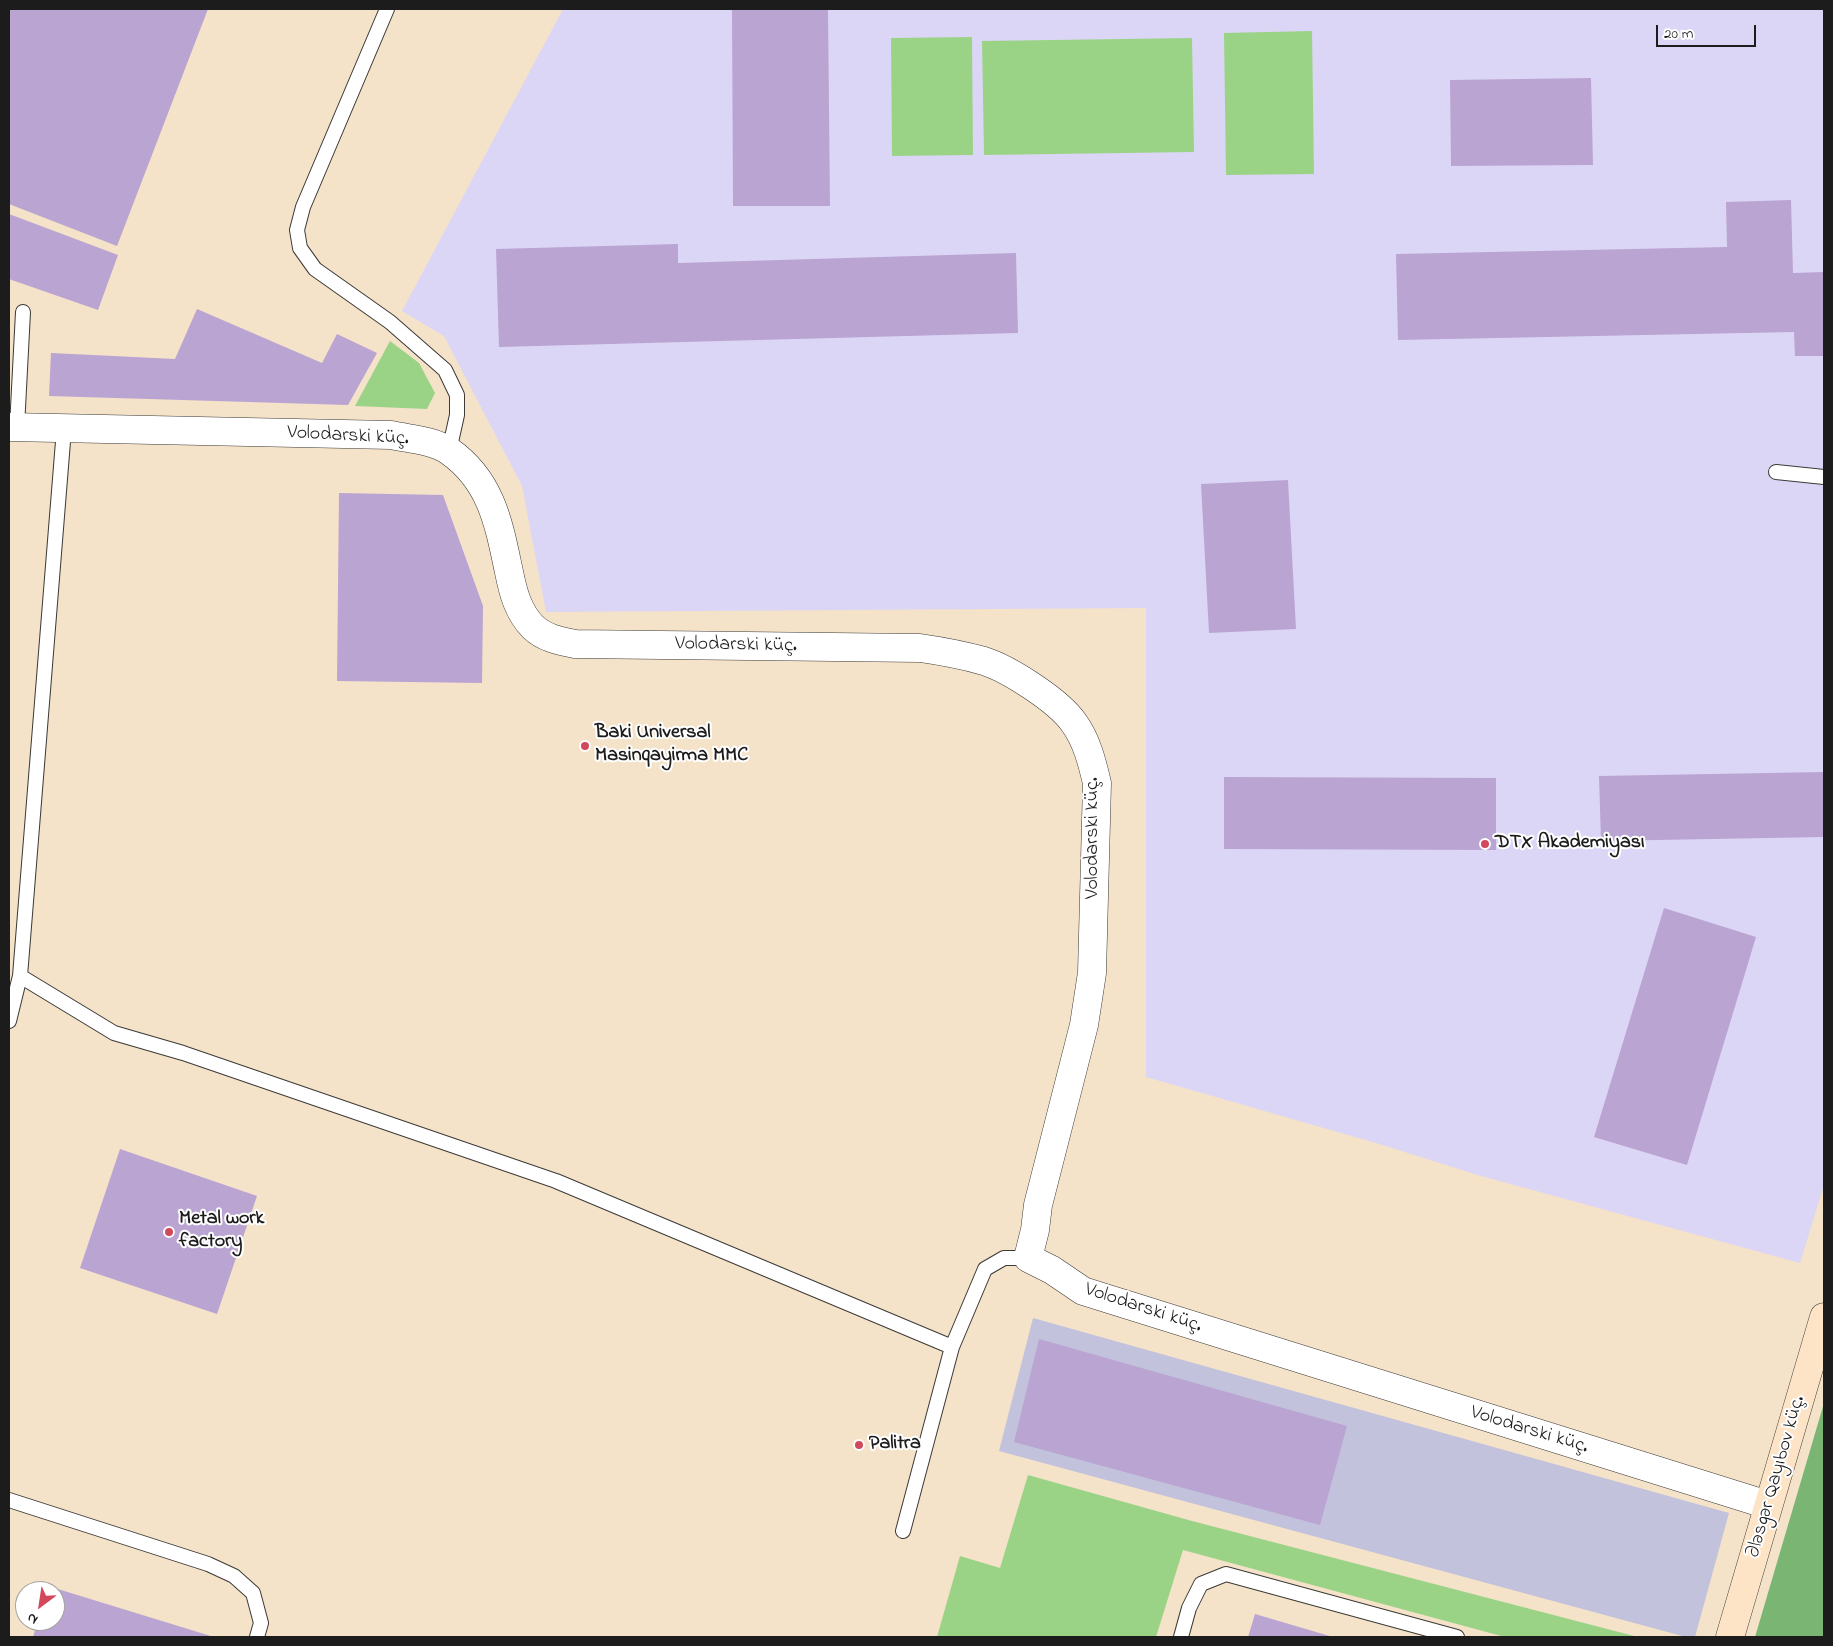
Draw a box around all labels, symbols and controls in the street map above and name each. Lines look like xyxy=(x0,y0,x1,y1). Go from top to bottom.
scale bar xyxy=(1658,15,1758,47)
text: 20 m xyxy=(1664,23,1693,45)
street label: Volodarski küç. xyxy=(287,422,409,452)
street label: Volodarski küç. xyxy=(675,633,797,659)
place label: Baki Universal Masinqayirma MMC xyxy=(595,722,748,769)
marker: Baki Universal Masinqayirma MMC xyxy=(579,740,591,752)
street label: Volodarski küç. xyxy=(1082,777,1106,899)
place label: DTX Akademiyası xyxy=(1495,832,1645,856)
marker: DTX Akademiyası xyxy=(1479,838,1491,850)
place label: Metal work factory xyxy=(179,1208,264,1255)
marker: Metal work factory xyxy=(163,1226,175,1238)
street label: Volodarski küç. xyxy=(1081,1279,1205,1339)
street label: Ələsgər Qayıbov küç. xyxy=(1742,1393,1812,1561)
street label: Volodarski küç. xyxy=(1467,1402,1591,1460)
place label: Palitra xyxy=(869,1433,921,1457)
marker: Palitra xyxy=(853,1439,865,1451)
north arrow xyxy=(15,1581,65,1631)
text: N xyxy=(23,1607,42,1630)

